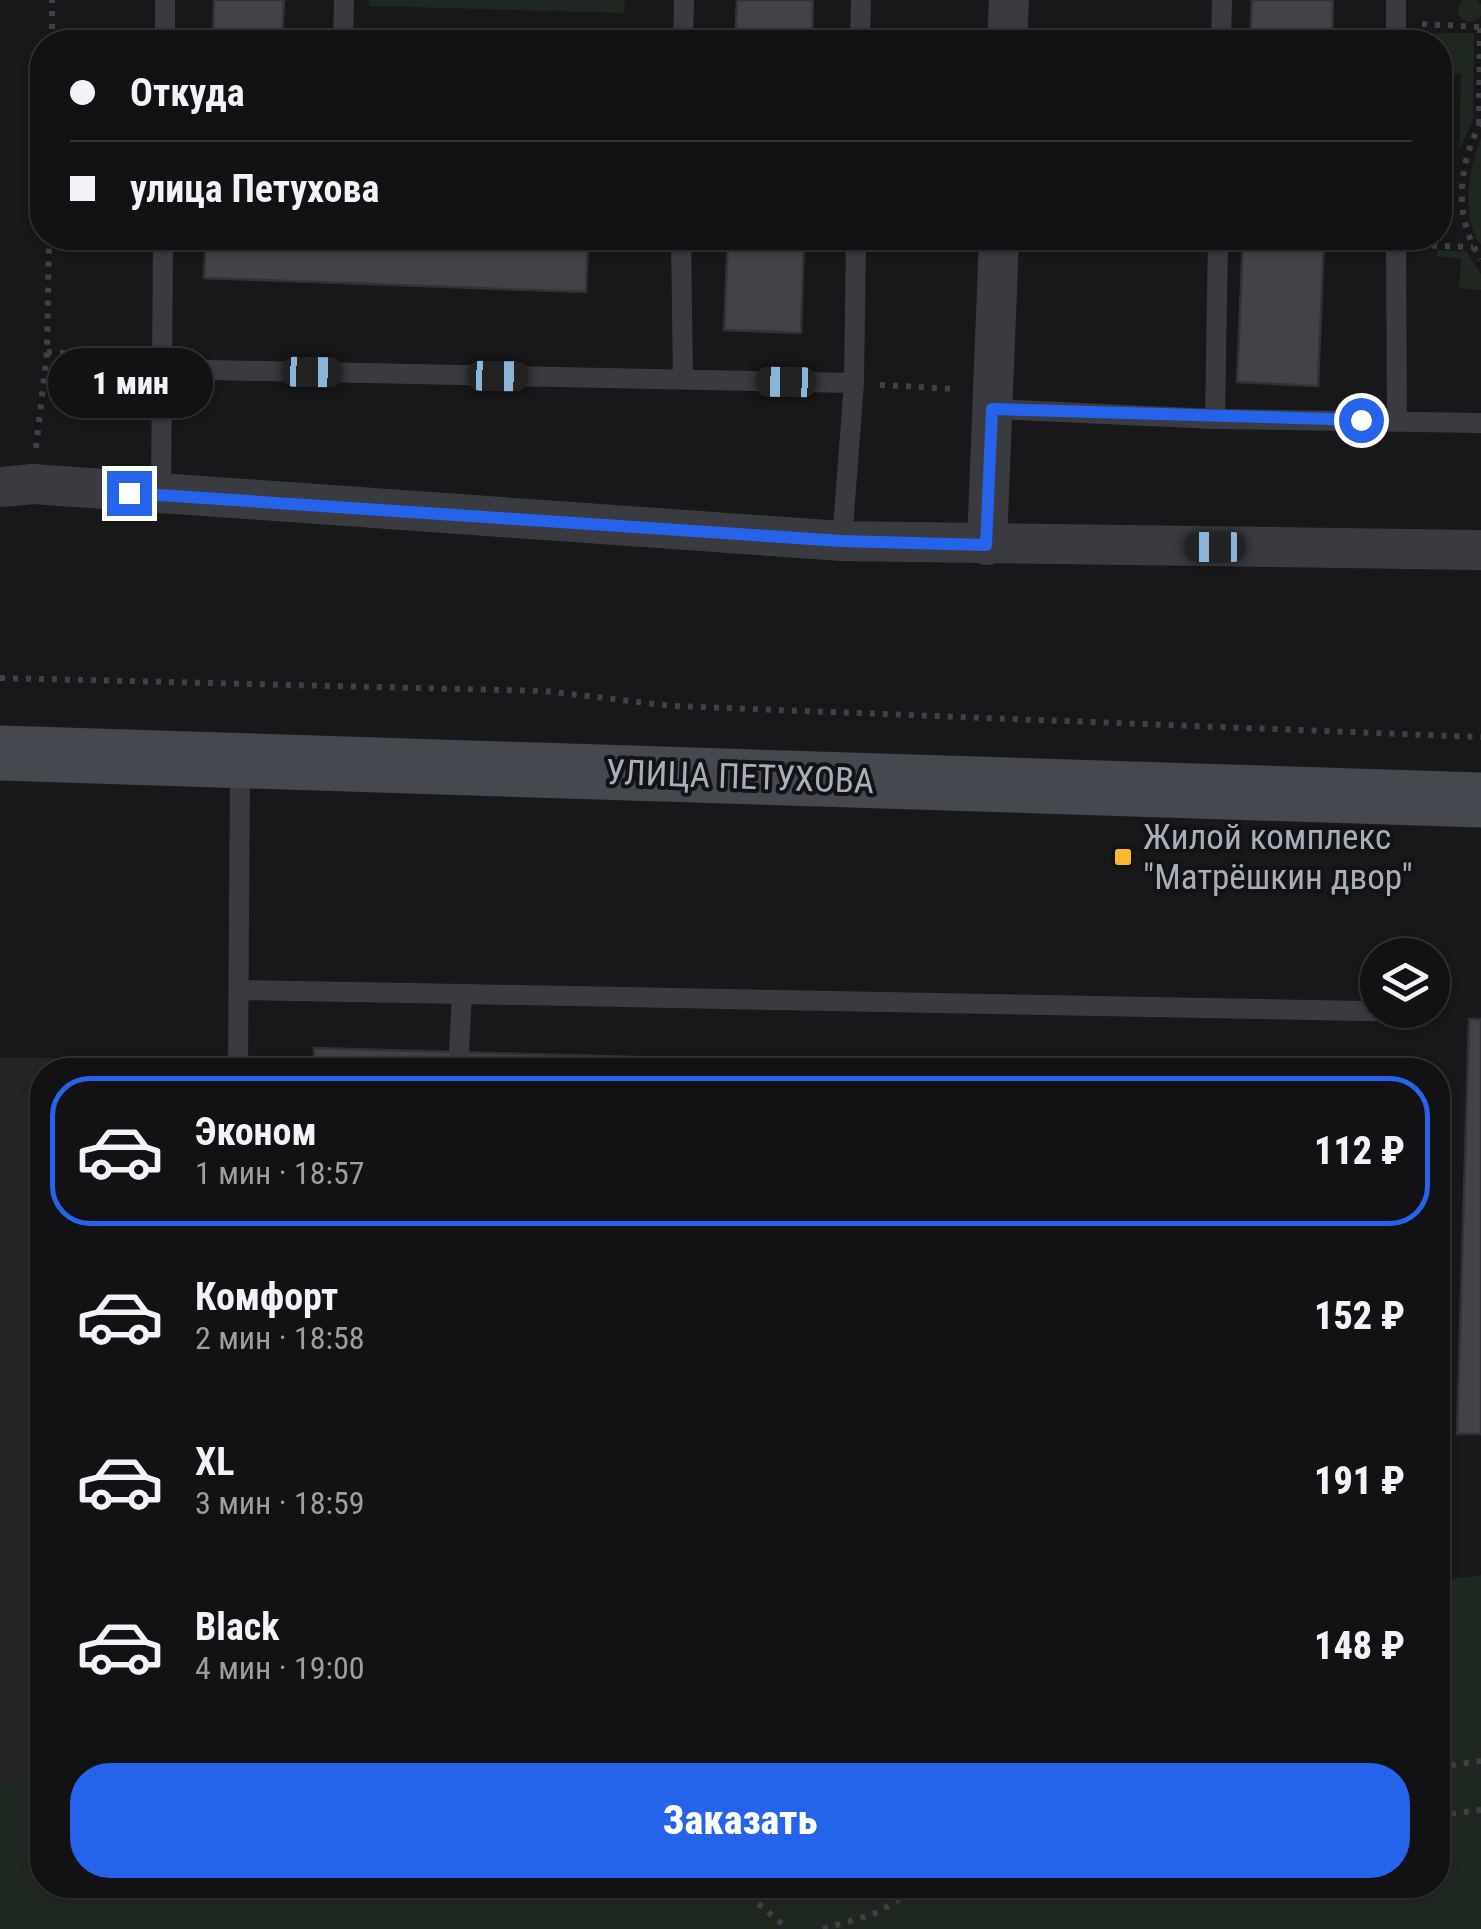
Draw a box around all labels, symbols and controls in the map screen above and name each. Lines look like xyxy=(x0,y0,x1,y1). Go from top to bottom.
text: Откуда xyxy=(130,71,245,115)
text: улица Петухова xyxy=(130,167,379,211)
callout: 1 мин xyxy=(46,348,212,418)
car xyxy=(282,356,342,388)
car xyxy=(468,360,528,392)
text: 1 мин xyxy=(92,364,169,402)
car xyxy=(756,366,816,398)
route start xyxy=(1339,398,1384,443)
route end xyxy=(107,471,152,516)
car xyxy=(1185,532,1245,562)
street label: УЛИЦА ПЕТУХОВА xyxy=(605,752,875,802)
place label: Жилой комплекс "Матрёшкин двор" xyxy=(1143,817,1413,898)
marker: Жилой комплекс "Матрёшкин двор" xyxy=(1112,846,1134,868)
map controls xyxy=(1360,938,1450,1028)
button: layers xyxy=(1360,938,1450,1028)
icon: car xyxy=(75,1106,165,1196)
text: Эконом xyxy=(195,1110,317,1154)
text: 112 ₽ xyxy=(1314,1129,1405,1173)
text: 1 мин · 18:57 xyxy=(195,1154,365,1192)
icon: car xyxy=(75,1271,165,1361)
text: Комфорт xyxy=(195,1275,338,1319)
text: 152 ₽ xyxy=(1314,1294,1405,1338)
text: 2 мин · 18:58 xyxy=(195,1319,365,1357)
icon: car xyxy=(75,1436,165,1526)
text: XL xyxy=(195,1440,234,1484)
text: 191 ₽ xyxy=(1314,1459,1405,1503)
text: 3 мин · 18:59 xyxy=(195,1484,365,1522)
icon: car xyxy=(75,1601,165,1691)
text: Black xyxy=(195,1605,279,1649)
text: 148 ₽ xyxy=(1314,1624,1405,1668)
text: 4 мин · 19:00 xyxy=(195,1649,365,1687)
button: Заказать xyxy=(70,1763,1410,1878)

